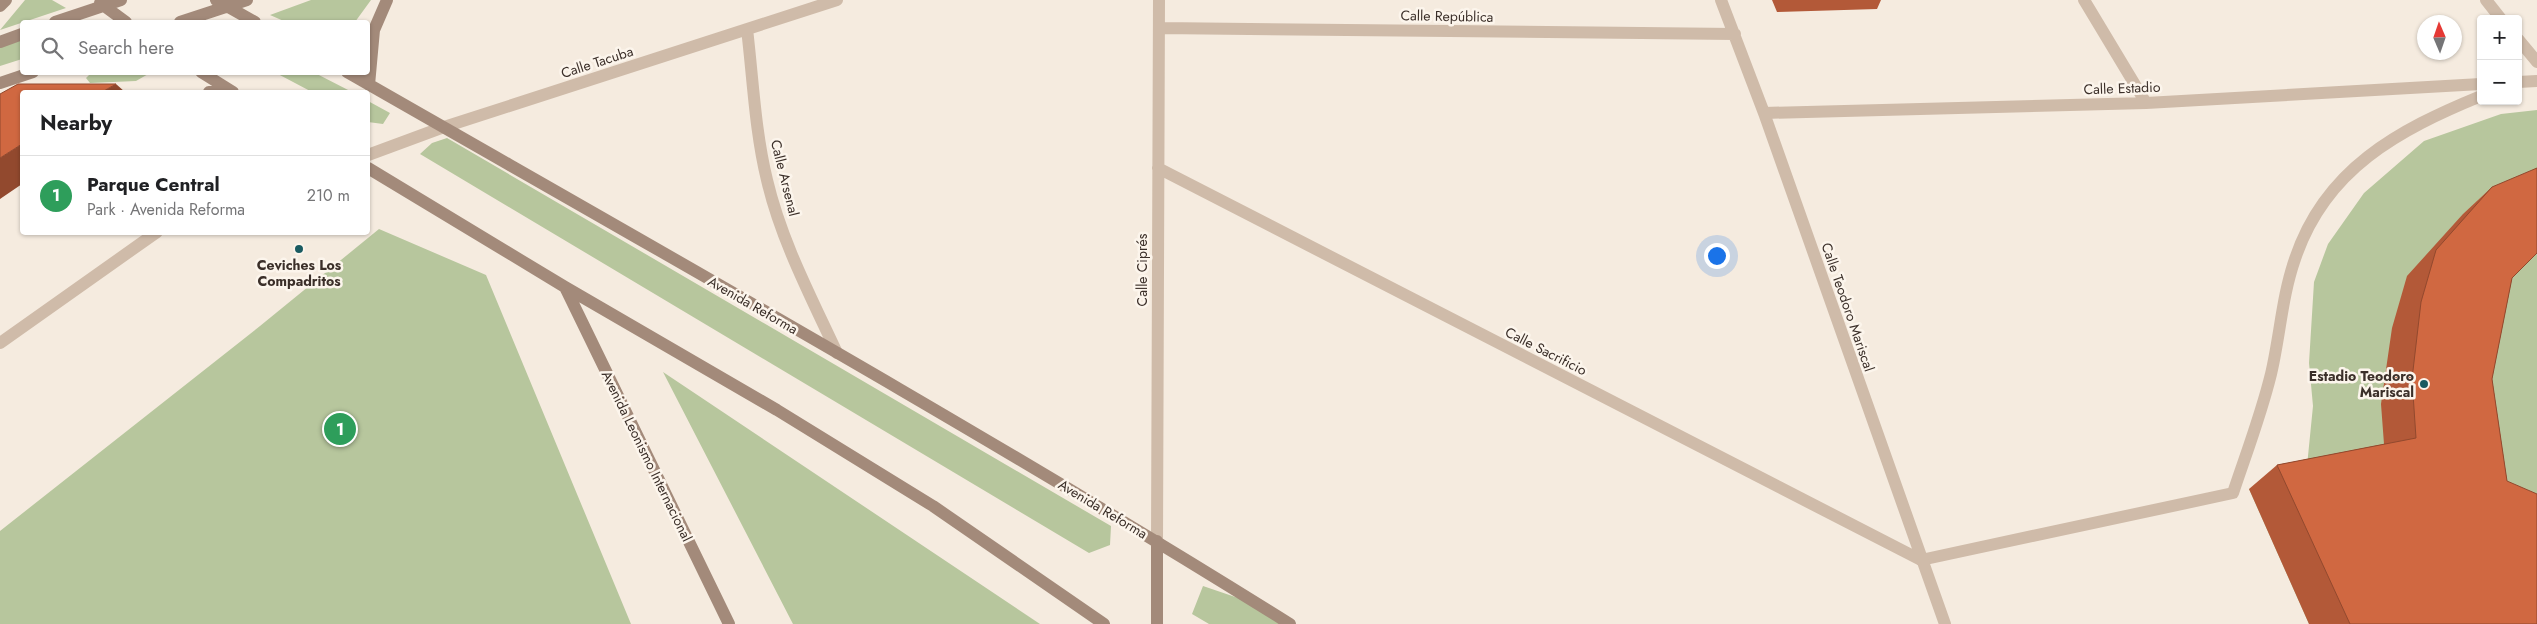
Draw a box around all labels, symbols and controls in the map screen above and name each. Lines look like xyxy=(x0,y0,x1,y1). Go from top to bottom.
street label: Calle República xyxy=(1400,5,1494,27)
north arrow xyxy=(2417,15,2462,60)
map controls xyxy=(2477,15,2522,105)
button: + xyxy=(2477,15,2522,60)
search box xyxy=(20,20,370,75)
icon: search xyxy=(38,34,66,62)
text: Search here xyxy=(78,34,174,61)
street label: Calle Tacuba xyxy=(558,41,636,83)
button: − xyxy=(2477,60,2522,105)
street label: Calle Estadio xyxy=(2083,77,2161,99)
text: Nearby xyxy=(40,108,112,138)
street label: Calle Arsenal xyxy=(766,138,804,218)
text: Parque Central xyxy=(87,171,220,198)
text: 1 xyxy=(52,184,60,207)
text: 210 m xyxy=(307,184,350,207)
text: Park · Avenida Reforma xyxy=(87,198,245,221)
street label: Calle Ciprés xyxy=(1132,233,1152,306)
street label: Calle Teodoro Mariscal xyxy=(1817,240,1879,374)
marker: Ceviches Los Compadritos xyxy=(293,243,305,255)
your location xyxy=(1704,243,1730,269)
place label: Ceviches Los Compadritos xyxy=(257,255,342,291)
street label: Avenida Reforma xyxy=(704,271,802,339)
street label: Calle Sacrificio xyxy=(1502,322,1591,380)
place label: Estadio Teodoro Mariscal xyxy=(2309,366,2414,402)
street label: Avenida Leonismo Internacional xyxy=(597,367,697,545)
marker: Estadio Teodoro Mariscal xyxy=(2418,378,2430,390)
pin: 1 xyxy=(324,410,356,448)
street label: Avenida Reforma xyxy=(1055,474,1151,544)

